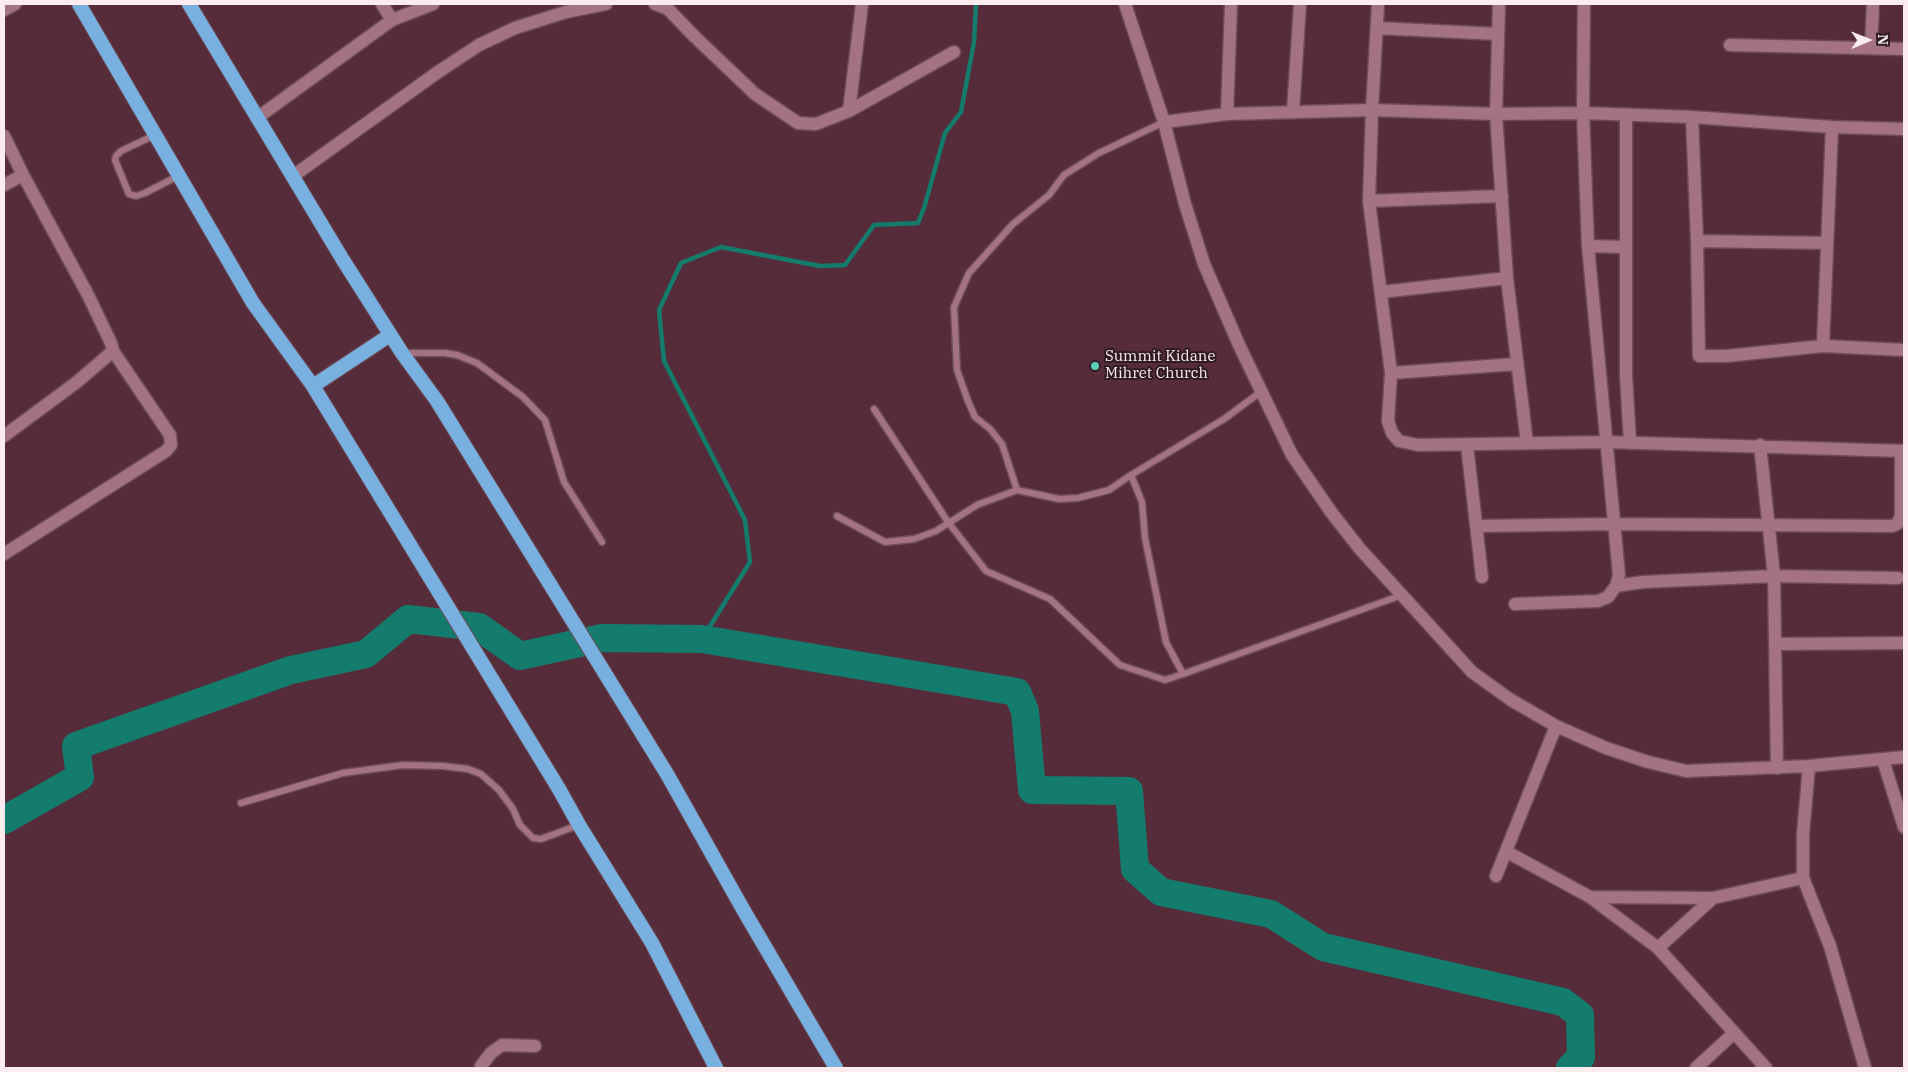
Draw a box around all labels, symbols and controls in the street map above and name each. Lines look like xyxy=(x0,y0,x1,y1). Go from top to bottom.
north arrow xyxy=(1843,15,1893,65)
text: N xyxy=(1874,34,1892,45)
place label: Summit Kidane Mihret Church xyxy=(1105,348,1215,383)
marker: Summit Kidane Mihret Church xyxy=(1089,360,1101,372)

